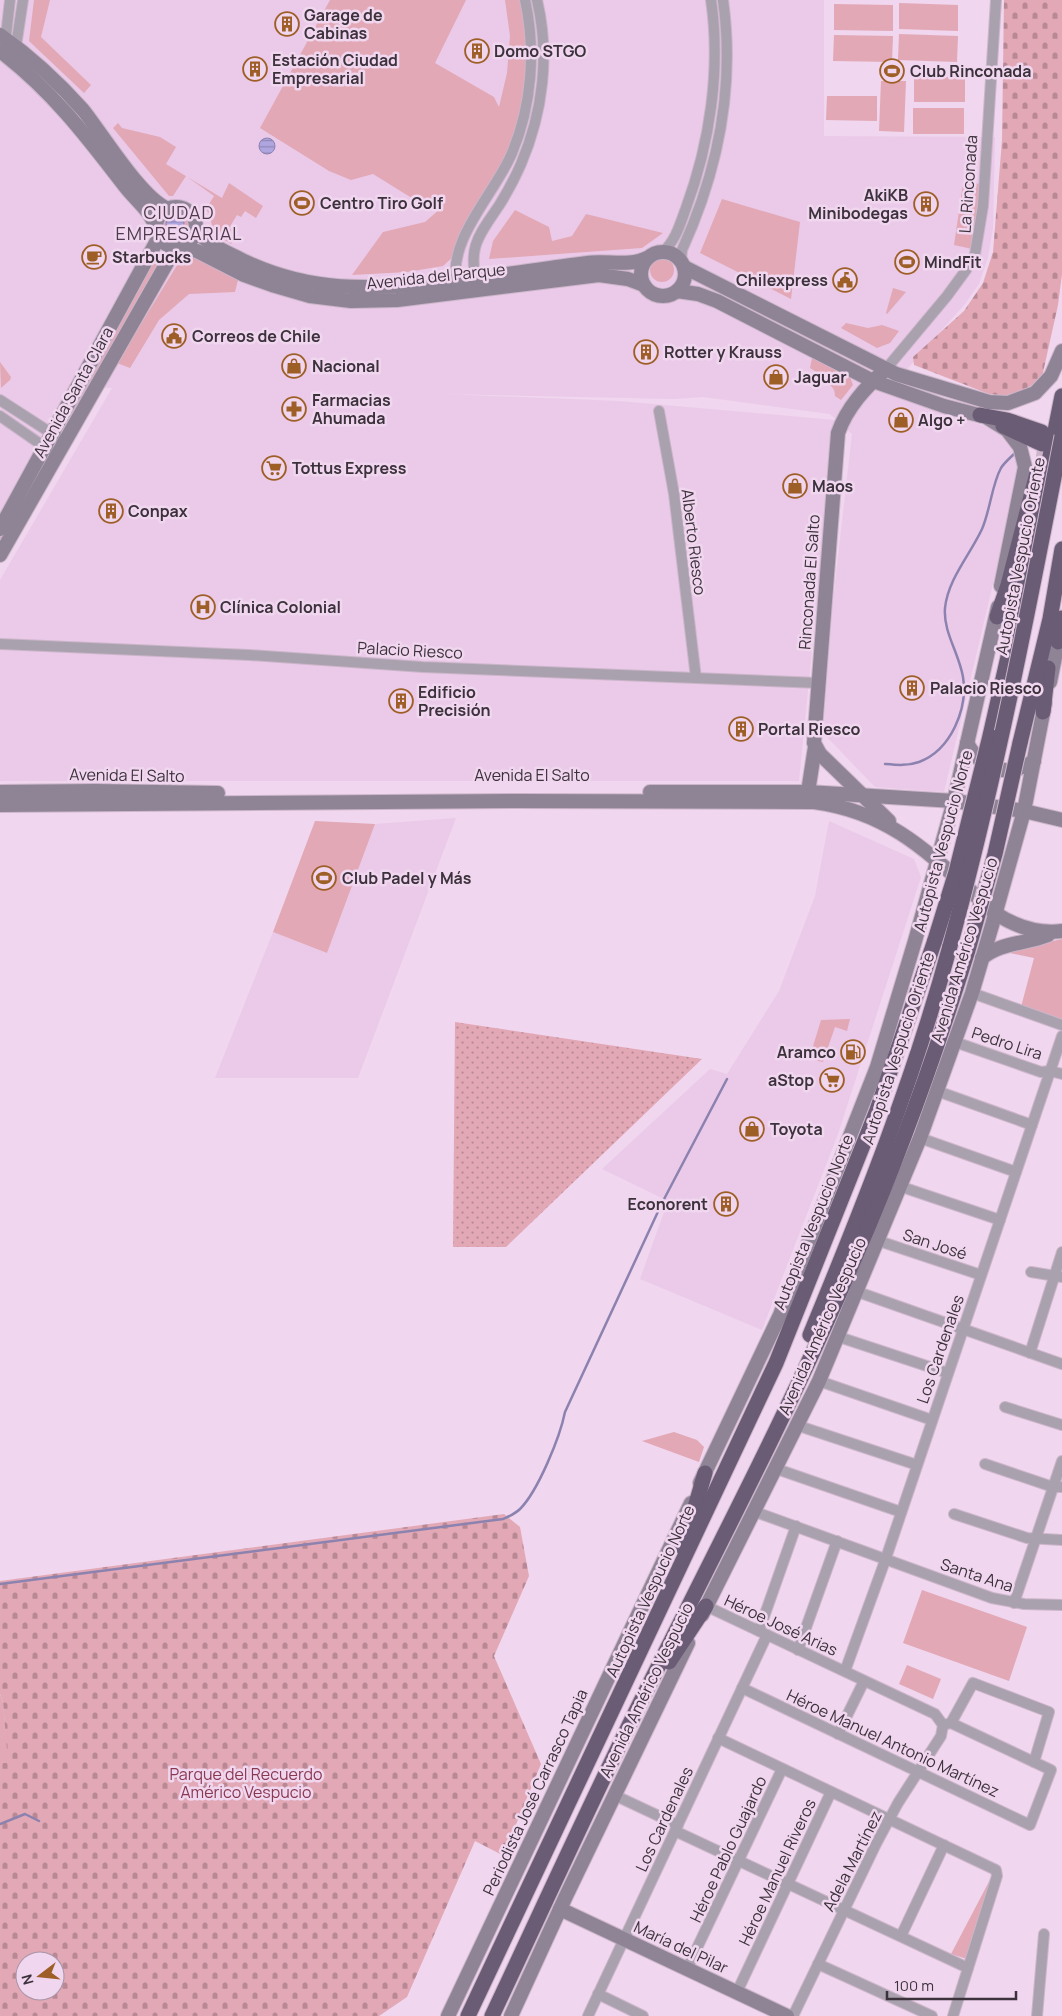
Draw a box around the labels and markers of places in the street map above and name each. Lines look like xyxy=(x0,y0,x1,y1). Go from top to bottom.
place label: Garage de Cabinas xyxy=(304,4,383,44)
building icon: Garage de Cabinas xyxy=(274,11,300,37)
building icon: Domo STGO xyxy=(464,38,490,64)
place label: Domo STGO xyxy=(494,40,586,62)
place label: Estación Ciudad Empresarial xyxy=(272,49,398,89)
building icon: Estación Ciudad Empresarial xyxy=(242,56,268,82)
sports icon: Club Rinconada xyxy=(879,58,905,84)
place label: Club Rinconada xyxy=(910,60,1031,82)
place label: AkiKB Minibodegas xyxy=(808,184,908,224)
sports icon: Centro Tiro Golf xyxy=(289,190,315,216)
building icon: AkiKB Minibodegas xyxy=(913,191,939,217)
place label: Centro Tiro Golf xyxy=(320,192,443,214)
cafe icon: Starbucks xyxy=(81,244,107,270)
place label: Starbucks xyxy=(112,246,192,268)
sports icon: MindFit xyxy=(894,249,920,275)
place label: MindFit xyxy=(924,251,982,273)
public building icon: Chilexpress xyxy=(832,267,858,293)
place label: Chilexpress xyxy=(736,269,828,291)
public building icon: Correos de Chile xyxy=(161,323,187,349)
place label: Correos de Chile xyxy=(192,325,321,347)
building icon: Rotter y Krauss xyxy=(633,339,659,365)
place label: Rotter y Krauss xyxy=(664,341,782,363)
shop icon: Nacional xyxy=(281,353,307,379)
place label: Nacional xyxy=(312,355,380,377)
shop icon: Jaguar xyxy=(763,364,789,390)
place label: Jaguar xyxy=(794,366,847,388)
place label: Farmacias Ahumada xyxy=(312,389,391,429)
pharmacy icon: Farmacias Ahumada xyxy=(281,396,307,422)
shop icon: Algo + xyxy=(888,407,914,433)
place label: Algo + xyxy=(918,409,965,431)
supermarket icon: Tottus Express xyxy=(261,455,287,481)
place label: Tottus Express xyxy=(292,457,407,479)
shop icon: Maos xyxy=(782,473,808,499)
place label: Maos xyxy=(812,475,854,497)
building icon: Conpax xyxy=(98,498,124,524)
place label: Conpax xyxy=(128,500,188,522)
hospital icon: Clínica Colonial xyxy=(190,594,216,620)
place label: Clínica Colonial xyxy=(220,596,341,618)
building icon: Palacio Riesco xyxy=(899,675,925,701)
place label: Palacio Riesco xyxy=(930,677,1042,699)
place label: Edificio Precisión xyxy=(418,681,491,721)
building icon: Edificio Precisión xyxy=(388,688,414,714)
building icon: Portal Riesco xyxy=(728,716,754,742)
place label: Portal Riesco xyxy=(758,718,860,740)
sports icon: Club Padel y Más xyxy=(311,865,337,891)
place label: Club Padel y Más xyxy=(342,867,472,889)
fuel station icon: Aramco xyxy=(840,1039,866,1065)
place label: Aramco xyxy=(777,1041,836,1063)
supermarket icon: aStop xyxy=(819,1067,845,1093)
place label: aStop xyxy=(768,1069,814,1091)
shop icon: Toyota xyxy=(739,1116,765,1142)
place label: Toyota xyxy=(770,1118,823,1140)
building icon: Econorent xyxy=(713,1191,739,1217)
place label: Econorent xyxy=(627,1193,708,1215)

